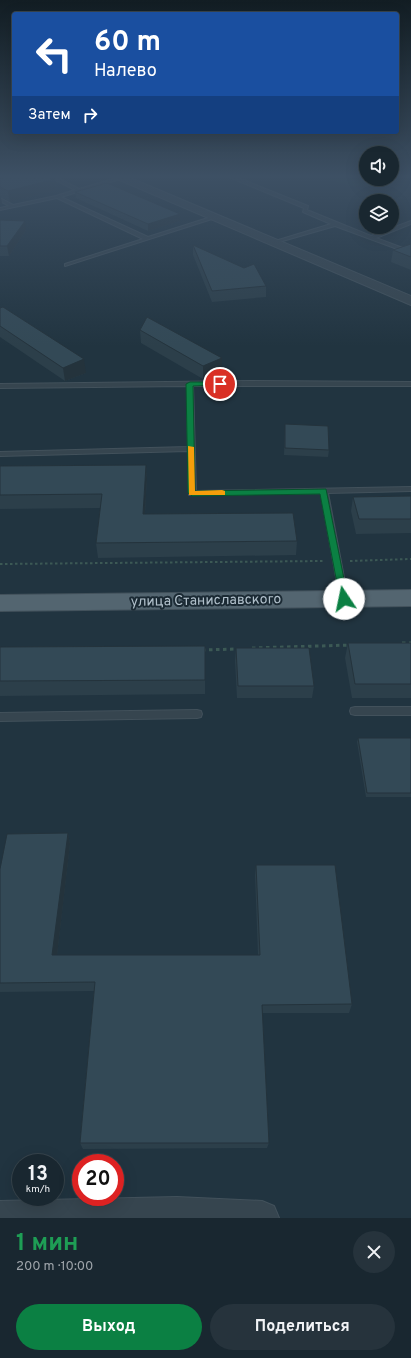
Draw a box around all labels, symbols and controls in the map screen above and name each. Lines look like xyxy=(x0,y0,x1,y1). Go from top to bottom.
text: 60 m xyxy=(94,25,161,61)
icon: left xyxy=(28,28,80,80)
text: Налево xyxy=(94,60,157,83)
icon: right xyxy=(79,104,101,126)
text: Затем xyxy=(28,106,71,125)
map controls xyxy=(359,146,399,234)
button: sound xyxy=(359,146,399,186)
button: layers xyxy=(359,194,399,234)
pin xyxy=(203,367,237,401)
icon: arrive xyxy=(209,373,231,395)
position arrow xyxy=(323,578,365,620)
street label: улица Станиславского xyxy=(131,591,282,611)
speed limit sign: 20 xyxy=(72,1154,124,1206)
text: 13 xyxy=(28,1162,48,1188)
text: km/h xyxy=(26,1183,50,1196)
text: 1 мин xyxy=(16,1229,78,1259)
button: close xyxy=(353,1231,395,1273)
text: 200 m · 10:00 xyxy=(16,1259,93,1275)
button: Выход xyxy=(16,1304,202,1350)
button: Поделиться xyxy=(210,1304,395,1350)

